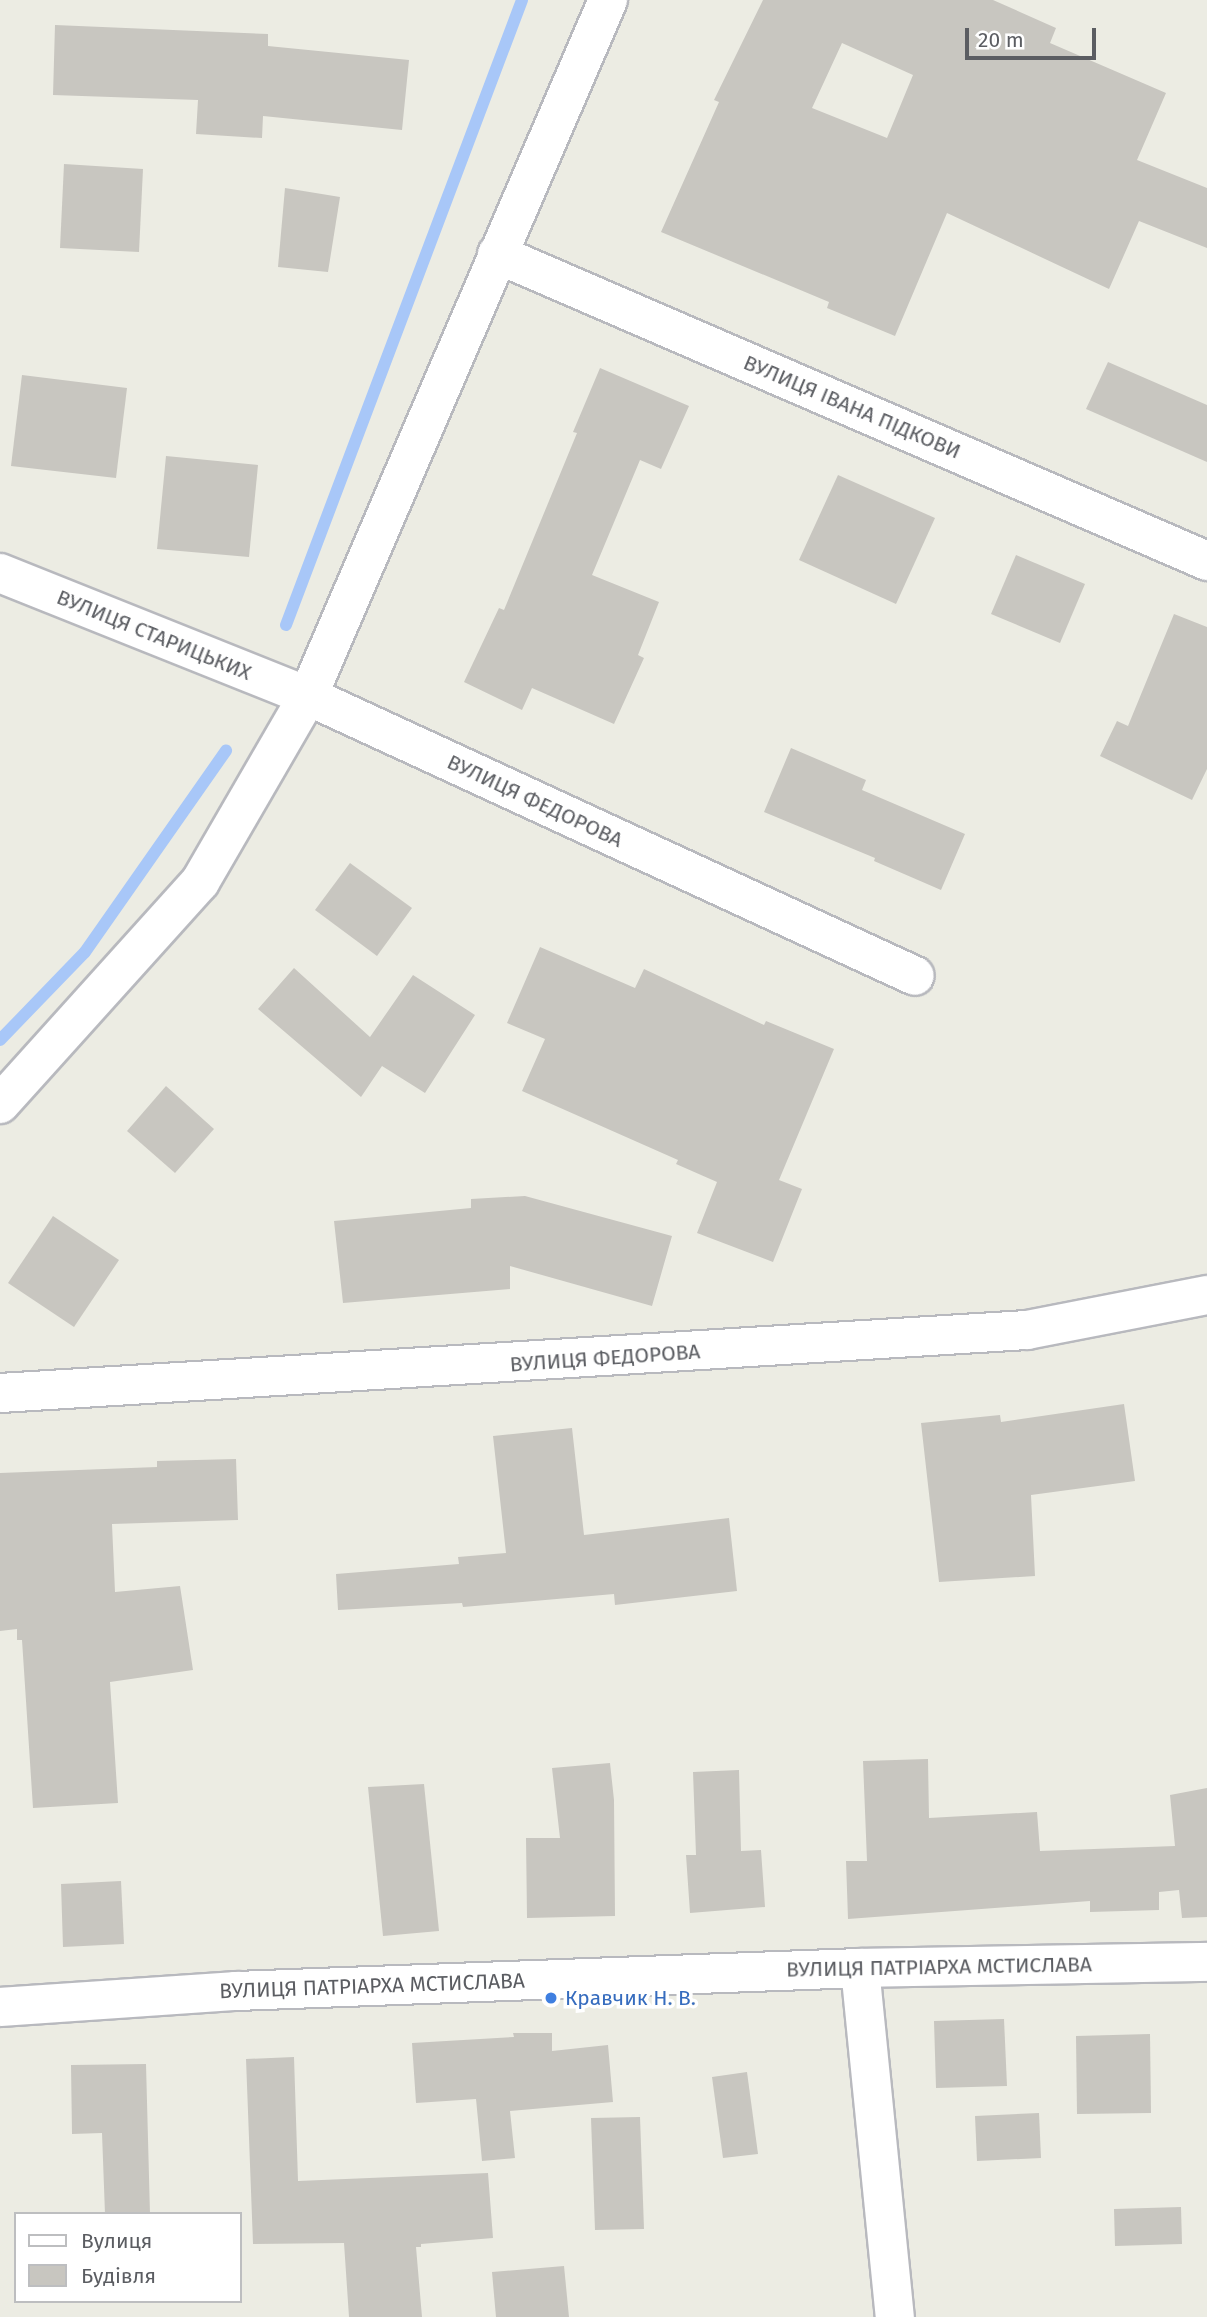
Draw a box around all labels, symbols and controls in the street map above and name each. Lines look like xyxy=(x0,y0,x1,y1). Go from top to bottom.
scale bar xyxy=(969,14,1100,58)
text: 20 m xyxy=(978,27,1024,53)
street label: ВУЛИЦЯ ІВАНА ПІДКОВИ xyxy=(740,350,964,464)
street label: ВУЛИЦЯ СТАРИЦЬКИХ xyxy=(53,584,255,686)
street label: ВУЛИЦЯ ФЕДОРОВА xyxy=(443,749,627,853)
street label: ВУЛИЦЯ ФЕДОРОВА xyxy=(509,1339,701,1377)
street label: ВУЛИЦЯ ПАТРІАРХА МСТИСЛАВА xyxy=(786,1952,1092,1982)
street label: ВУЛИЦЯ ПАТРІАРХА МСТИСЛАВА xyxy=(219,1968,525,2004)
place label: Кравчик Н. В. xyxy=(565,1985,696,2011)
marker: Кравчик Н. В. xyxy=(543,1990,559,2006)
legend xyxy=(14,2212,242,2303)
text: Вулиця xyxy=(81,2228,152,2254)
text: Будівля xyxy=(81,2263,156,2289)

